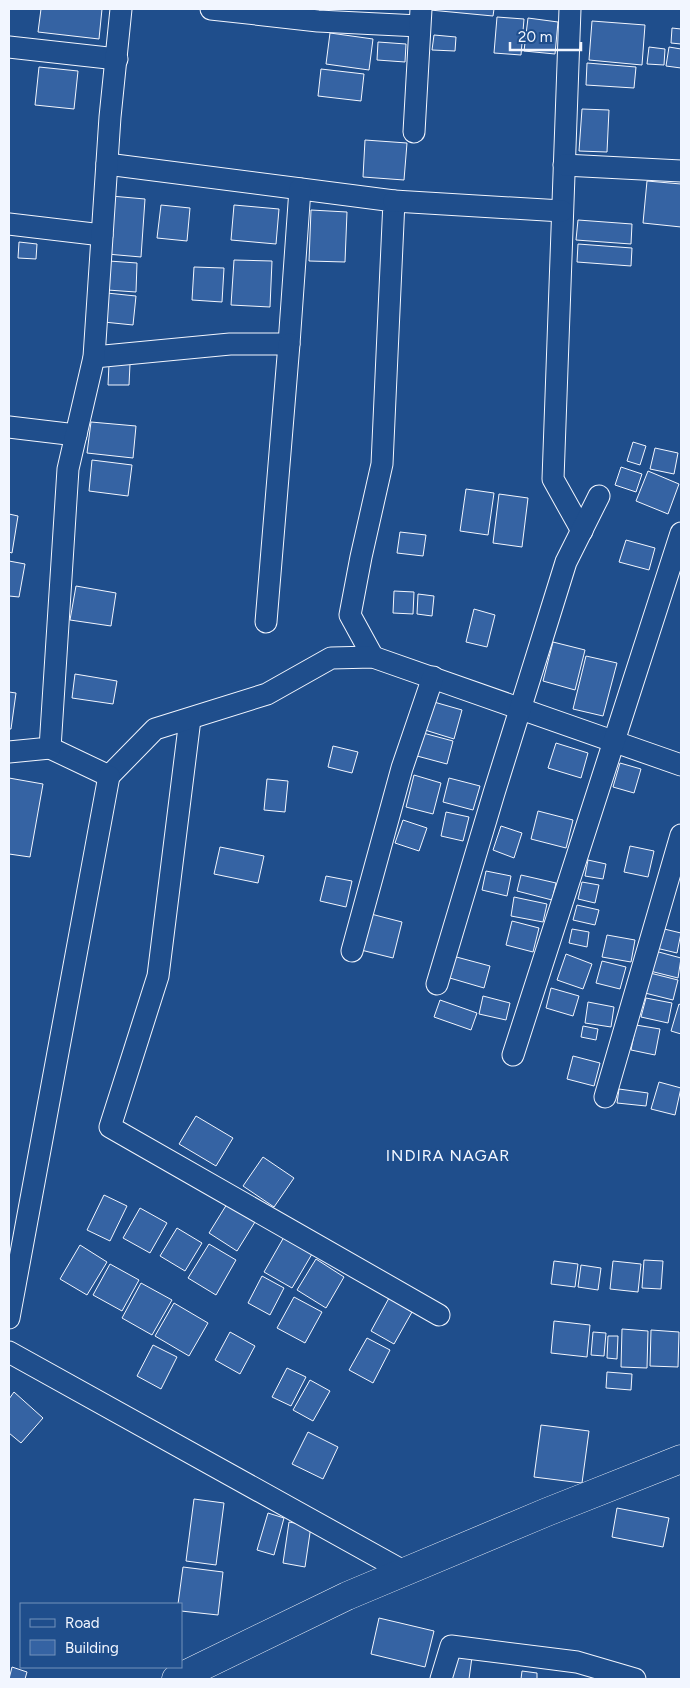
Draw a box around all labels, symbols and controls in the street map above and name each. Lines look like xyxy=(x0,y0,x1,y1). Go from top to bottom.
scale bar xyxy=(510,20,581,52)
text: 20 m xyxy=(518,28,552,46)
district label: INDIRA NAGAR xyxy=(386,1146,510,1165)
legend xyxy=(20,1603,182,1668)
text: Road xyxy=(65,1614,100,1632)
text: Building xyxy=(65,1639,119,1657)

